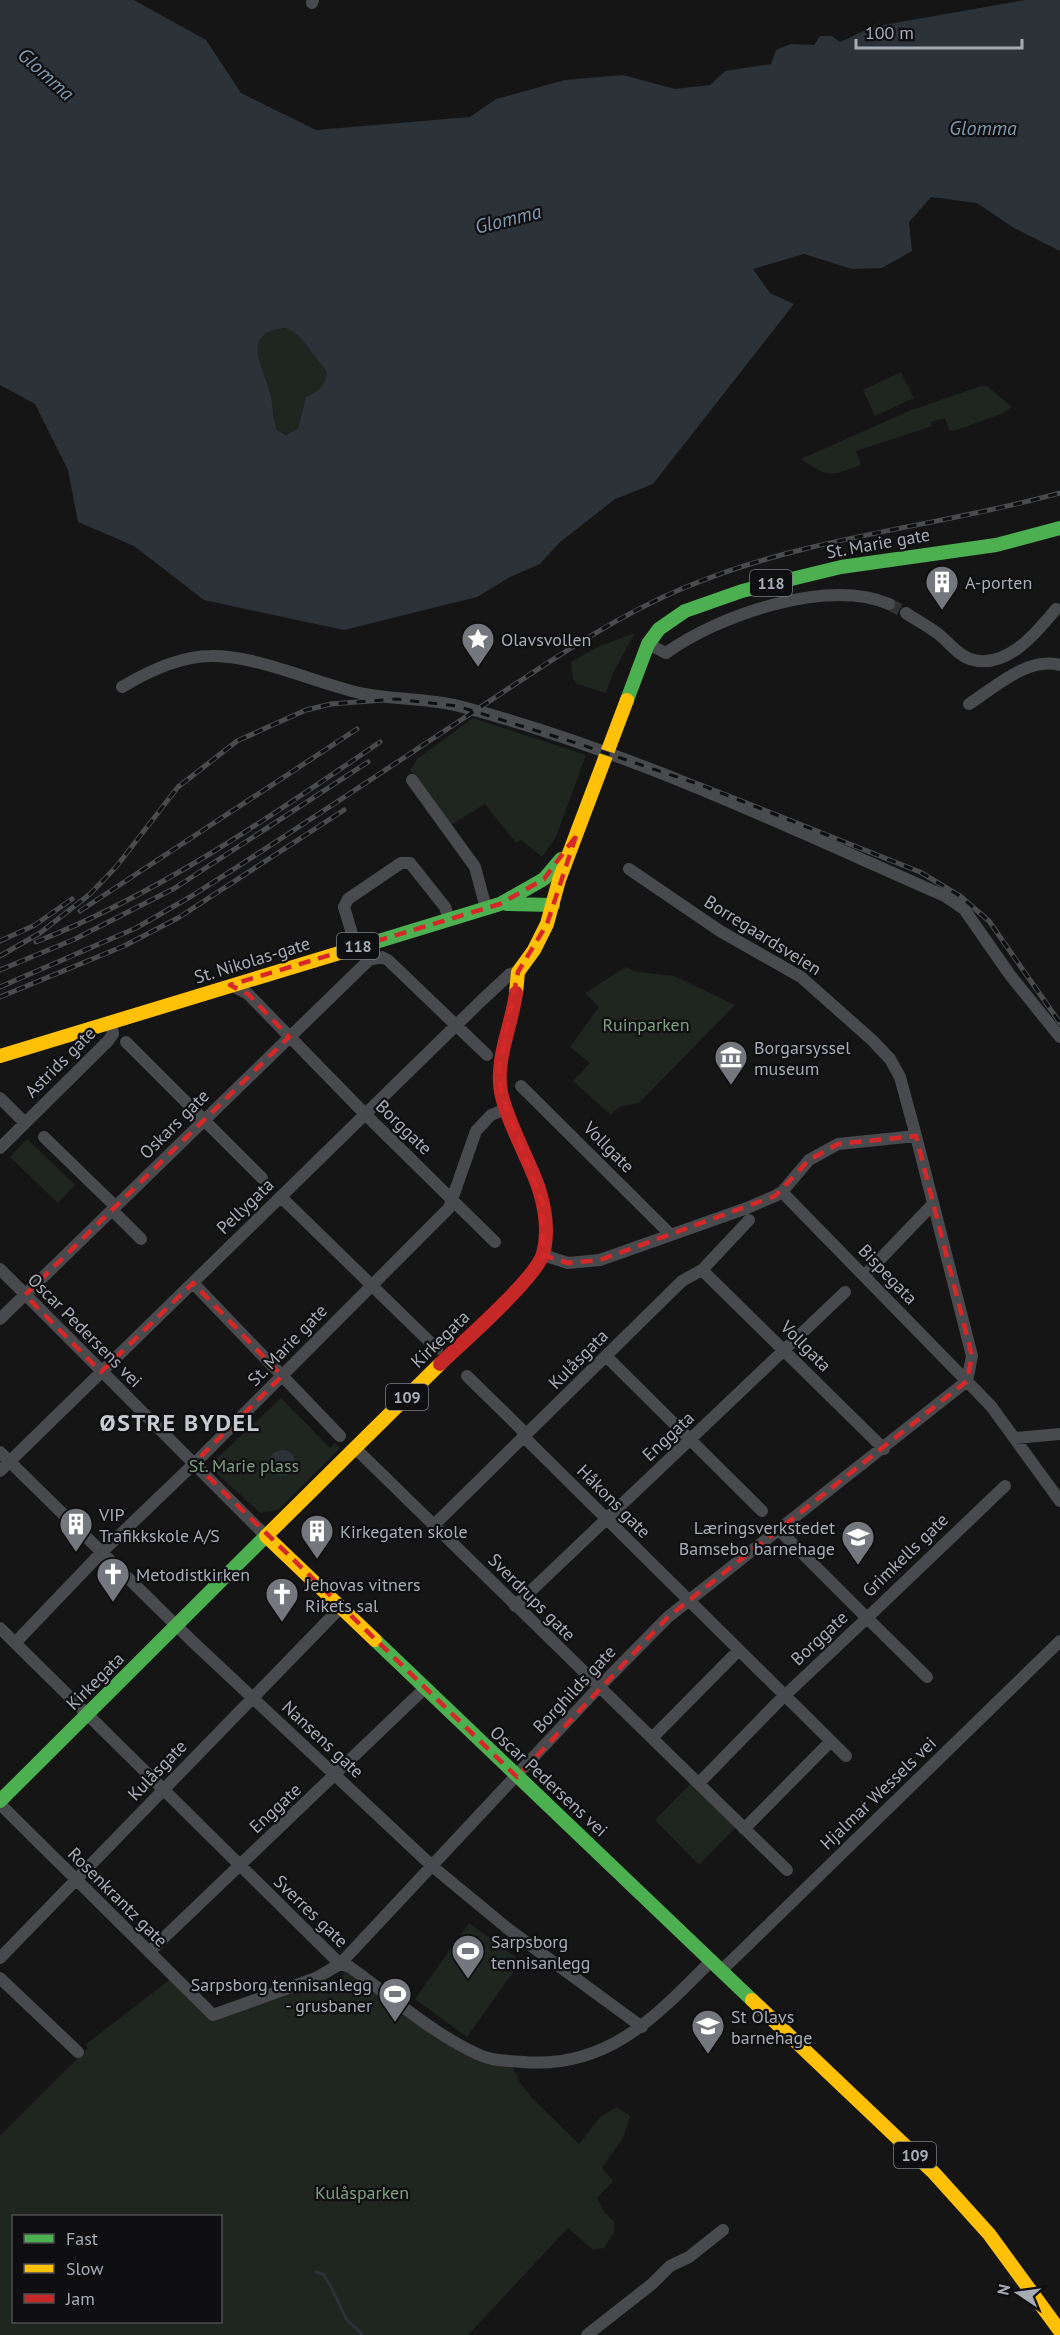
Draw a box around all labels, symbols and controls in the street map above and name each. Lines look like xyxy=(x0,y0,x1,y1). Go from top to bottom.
scale bar xyxy=(856,12,1022,50)
text: 100 m xyxy=(865,21,914,44)
water label: Glomma xyxy=(12,42,80,106)
water label: Glomma xyxy=(949,115,1017,141)
water label: Glomma xyxy=(472,198,544,240)
street label: St. Marie gate xyxy=(824,523,932,563)
building icon: A-porten xyxy=(924,564,960,611)
road number: 118 xyxy=(750,570,792,596)
place label: A-porten xyxy=(965,571,1032,594)
place icon: Olavsvollen xyxy=(460,621,496,668)
place label: Olavsvollen xyxy=(501,628,591,651)
street label: Borregaardsveien xyxy=(700,890,826,980)
street label: St. Nikolas-gate xyxy=(191,931,313,989)
road number: 118 xyxy=(337,933,379,959)
park label: Ruinparken xyxy=(602,1013,690,1036)
street label: Astrids gate xyxy=(20,1022,100,1102)
place label: Borgarsyssel museum xyxy=(754,1036,851,1080)
museum icon: Borgarsyssel museum xyxy=(713,1039,749,1086)
street label: Oskars gate xyxy=(134,1084,214,1164)
street label: Borggate xyxy=(371,1095,437,1159)
street label: Vollgate xyxy=(578,1116,639,1177)
street label: Pellygata xyxy=(212,1173,278,1239)
street label: Bispegata xyxy=(854,1239,922,1309)
street label: Oscar Pedersens vei xyxy=(23,1268,147,1392)
street label: St. Marie gate xyxy=(242,1299,332,1391)
street label: Kirkegata xyxy=(406,1305,474,1373)
street label: Vollgata xyxy=(775,1315,836,1376)
street label: Kulåsgata xyxy=(543,1324,613,1394)
road number: 109 xyxy=(386,1384,428,1410)
street label: Enggata xyxy=(637,1406,699,1466)
district label: ØSTRE BYDEL xyxy=(100,1407,260,1438)
park label: St. Marie plass xyxy=(189,1454,299,1477)
street label: Håkons gate xyxy=(572,1459,656,1543)
place label: VIP Trafikkskole A/S xyxy=(98,1503,220,1547)
building icon: VIP Trafikkskole A/S xyxy=(58,1506,94,1553)
street label: Grimkells gate xyxy=(857,1508,953,1602)
building icon: Kirkegaten skole xyxy=(299,1513,335,1560)
place label: Læringsverkstedet Bamsebo barnehage xyxy=(679,1516,835,1560)
school or university icon: Læringsverkstedet Bamsebo barnehage xyxy=(840,1519,876,1566)
place label: Kirkegaten skole xyxy=(340,1520,468,1543)
street label: Sverdrups gate xyxy=(483,1548,581,1646)
church icon: Metodistkirken xyxy=(95,1556,131,1603)
place label: Metodistkirken xyxy=(136,1563,250,1586)
place label: Jehovas vitners Rikets sal xyxy=(304,1573,421,1617)
church icon: Jehovas vitners Rikets sal xyxy=(264,1576,300,1623)
street label: Borggate xyxy=(786,1606,852,1670)
street label: Borghilds gate xyxy=(528,1640,620,1738)
street label: Kirkegata xyxy=(61,1647,129,1715)
street label: Nansens gate xyxy=(277,1695,369,1783)
street label: Oscar Pedersens vei xyxy=(485,1721,613,1841)
street label: Hjalmar Wessels vei xyxy=(815,1732,941,1854)
street label: Kulåsgate xyxy=(122,1735,192,1805)
street label: Enggate xyxy=(244,1778,306,1838)
street label: Rosenkrantz gate xyxy=(63,1842,173,1952)
street label: Sverres gate xyxy=(269,1870,353,1952)
place label: Sarpsborg tennisanlegg xyxy=(491,1930,590,1974)
sports icon: Sarpsborg tennisanlegg xyxy=(450,1933,486,1980)
place label: Sarpsborg tennisanlegg - grusbaner xyxy=(191,1973,372,2017)
sports icon: Sarpsborg tennisanlegg - grusbaner xyxy=(377,1976,413,2023)
place label: St Olavs barnehage xyxy=(731,2005,812,2049)
school or university icon: St Olavs barnehage xyxy=(690,2008,726,2055)
road number: 109 xyxy=(894,2142,936,2168)
park label: Kulåsparken xyxy=(315,2181,409,2204)
legend xyxy=(12,2215,222,2323)
text: Fast xyxy=(66,2227,98,2250)
text: Slow xyxy=(66,2257,104,2280)
north arrow xyxy=(988,2263,1048,2323)
text: N xyxy=(992,2282,1014,2297)
text: Jam xyxy=(65,2287,95,2310)

